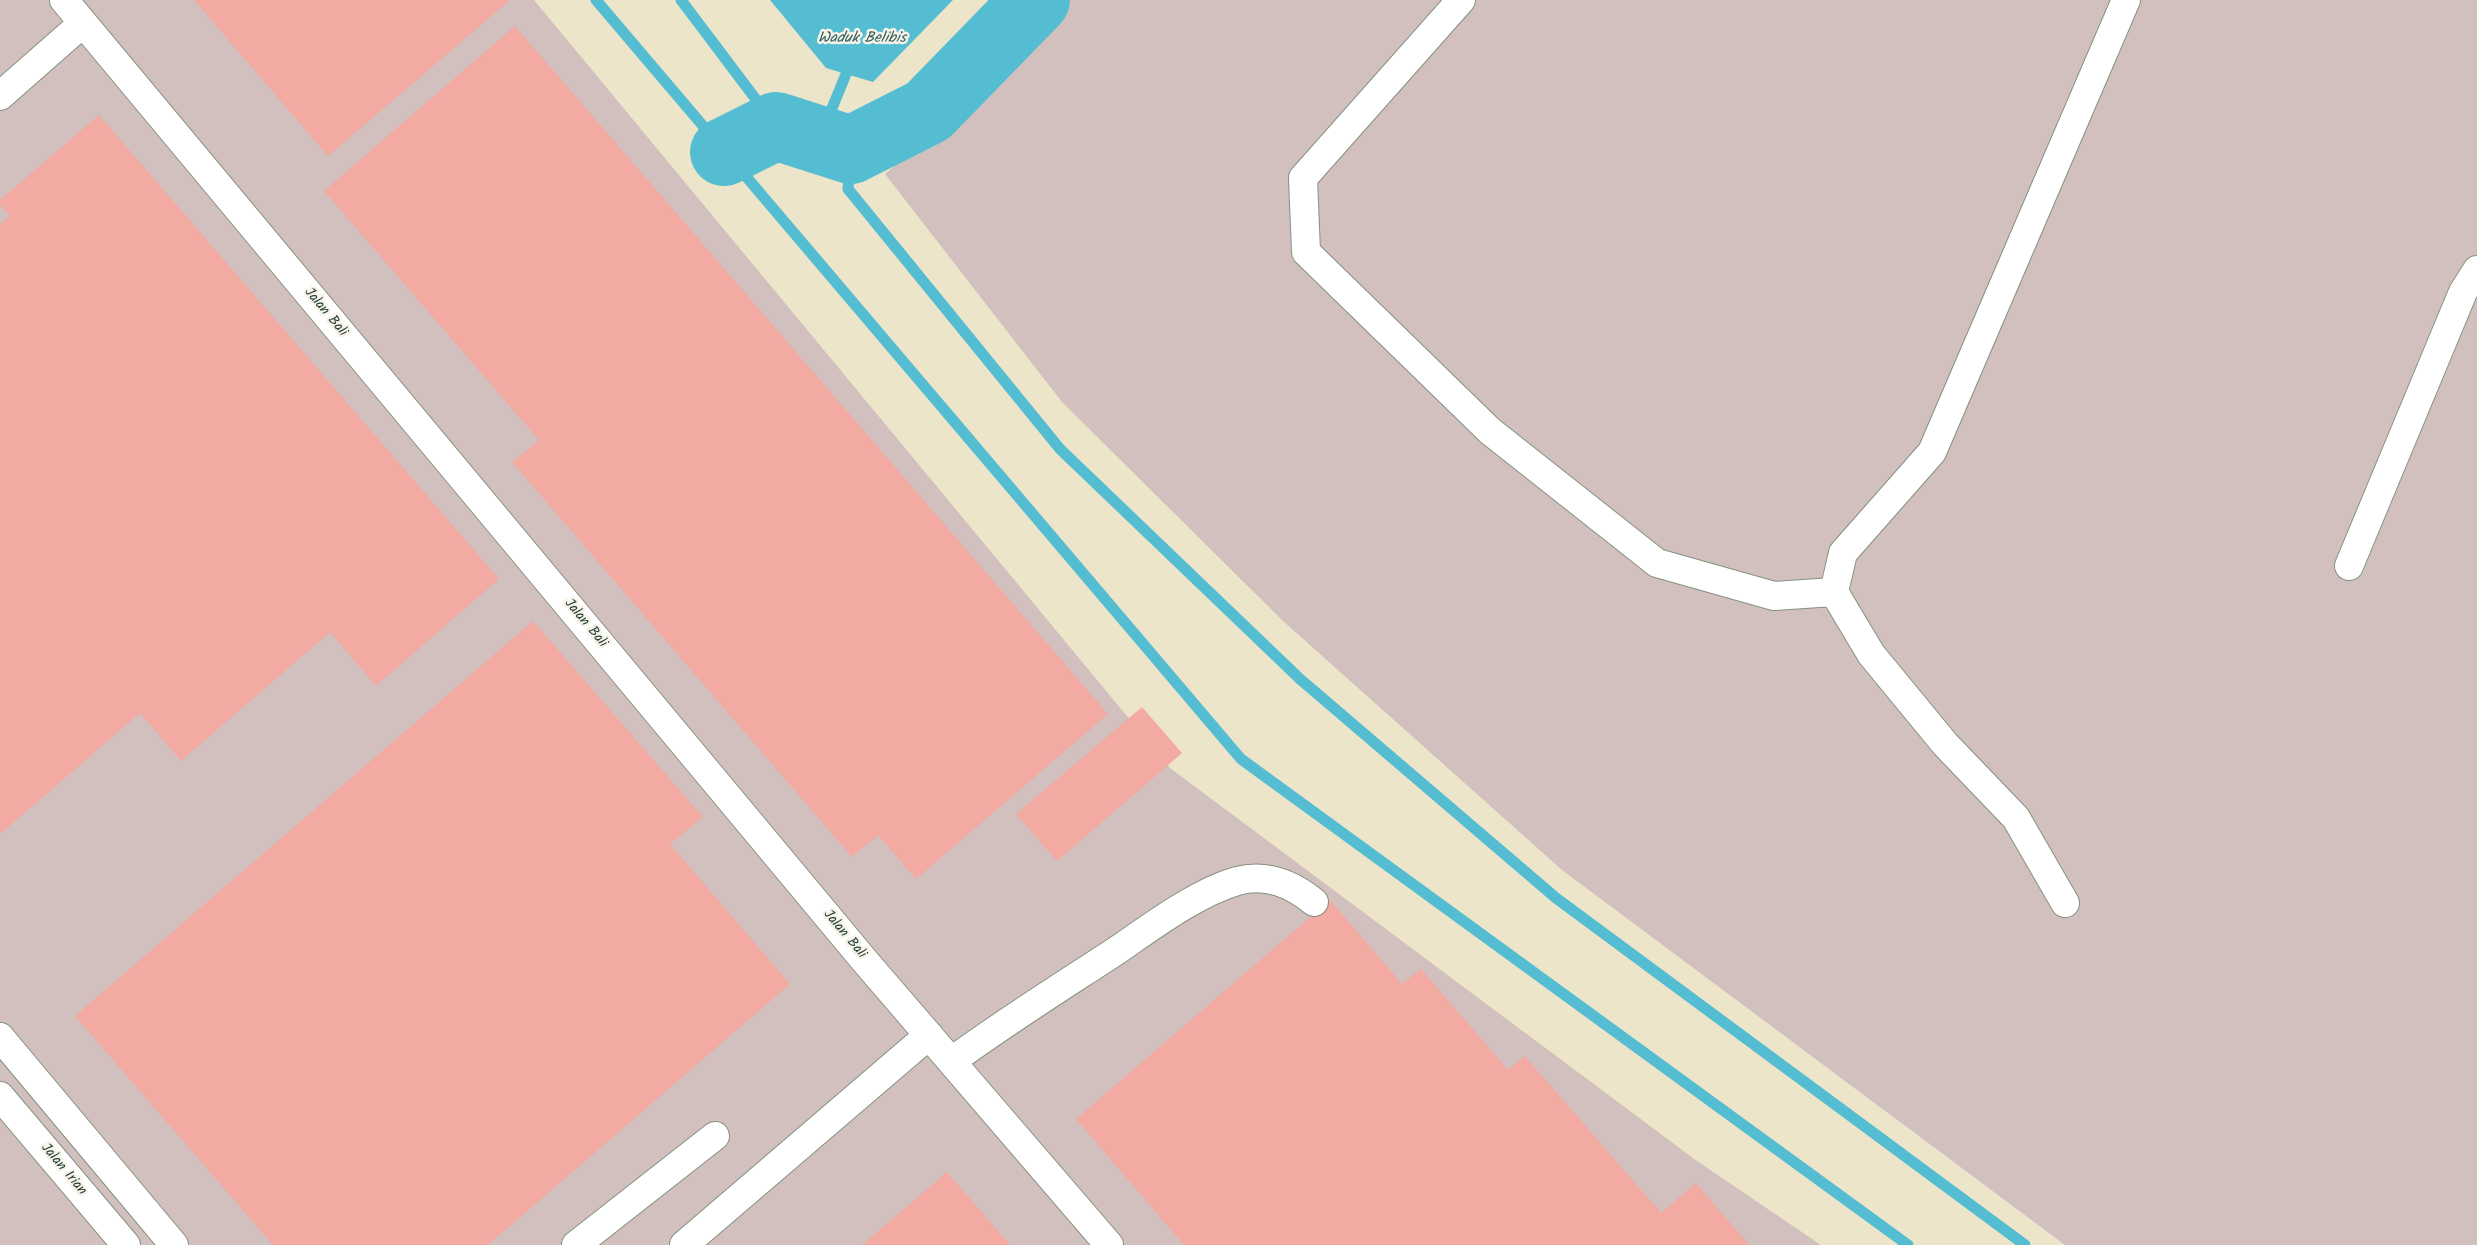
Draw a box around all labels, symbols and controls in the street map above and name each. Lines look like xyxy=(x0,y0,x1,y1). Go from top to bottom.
water label: Waduk Belibis xyxy=(818,30,906,48)
street label: Jalan Bali xyxy=(300,285,350,341)
street label: Jalan Bali xyxy=(560,596,610,652)
street label: Jalan Bali xyxy=(819,907,869,963)
street label: Jalan Irian xyxy=(36,1141,90,1199)

